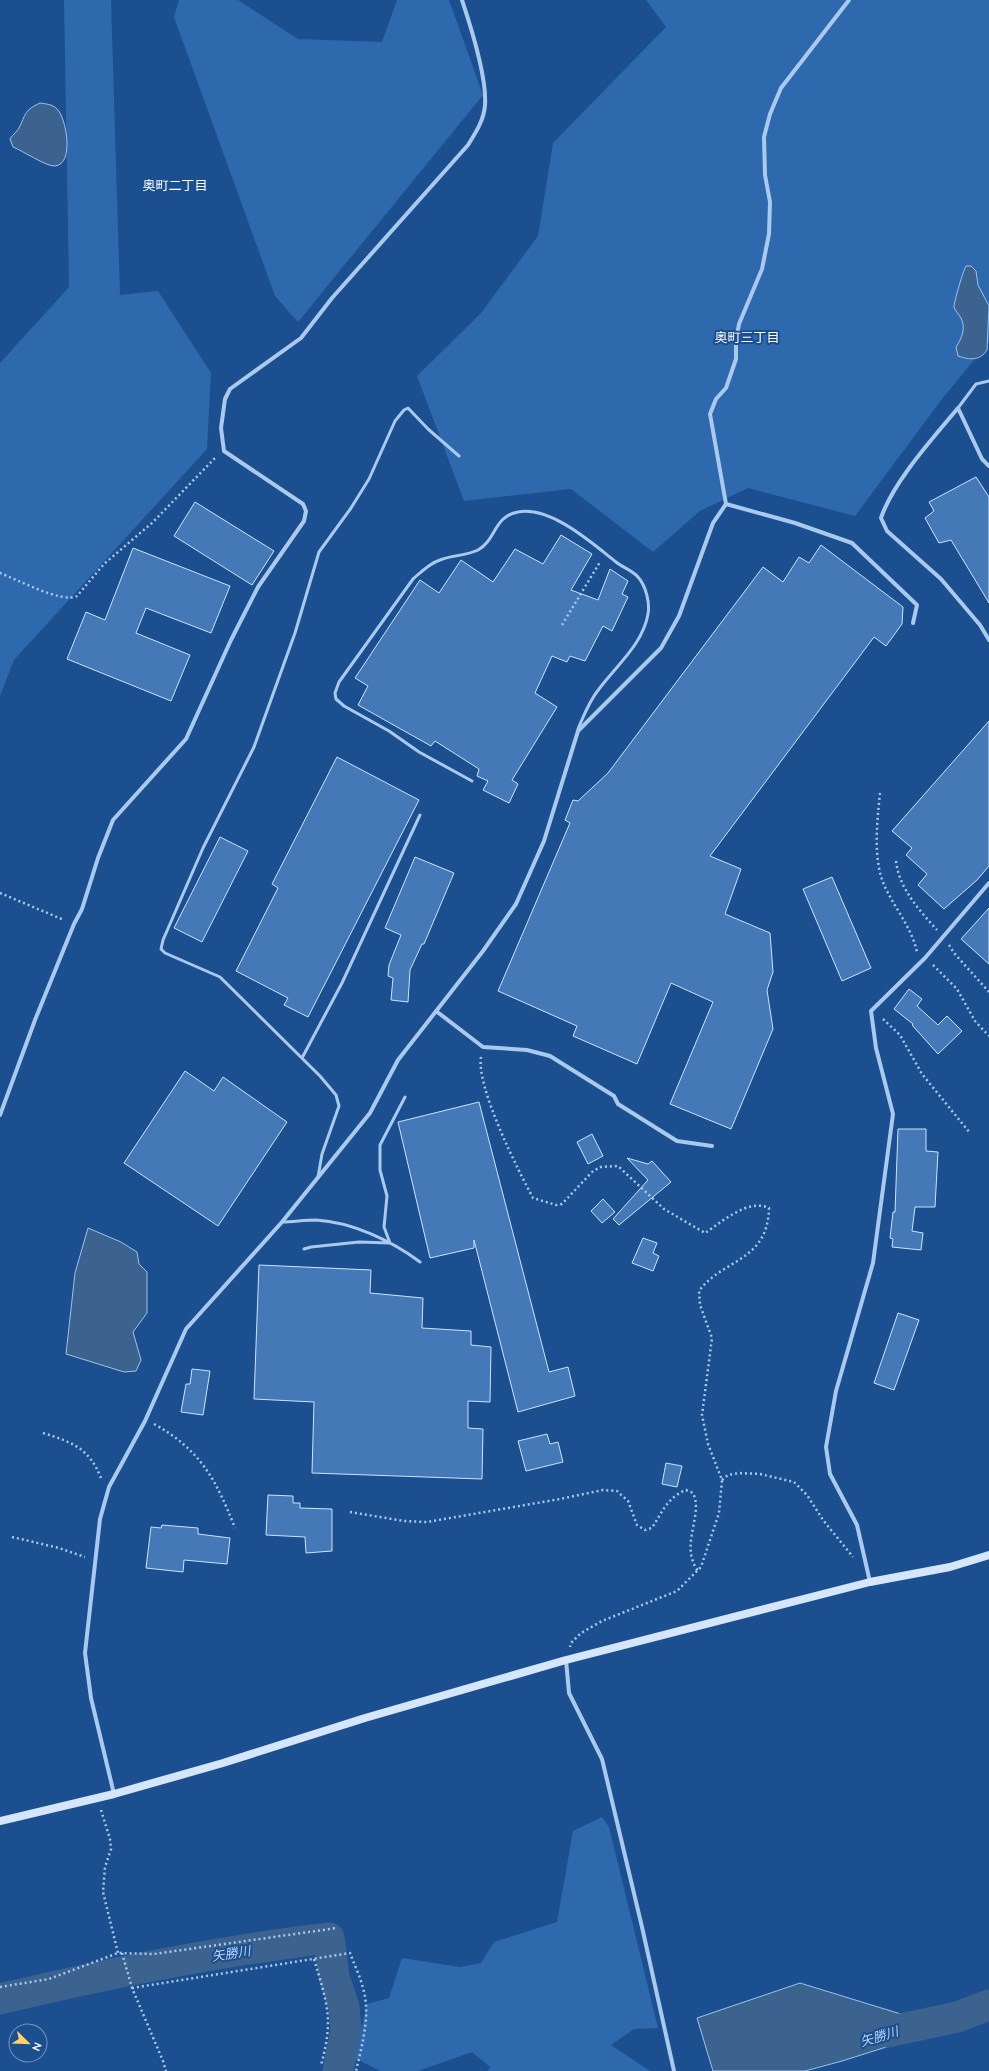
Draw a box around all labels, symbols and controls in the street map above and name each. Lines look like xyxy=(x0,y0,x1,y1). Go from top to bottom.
district label: 奥町二丁目 xyxy=(142,177,208,193)
district label: 奥町三丁目 xyxy=(714,329,780,345)
water label: 矢勝川 xyxy=(210,1942,253,1964)
water label: 矢勝川 xyxy=(858,2022,902,2049)
north arrow xyxy=(8,2023,48,2063)
text: N xyxy=(29,2040,45,2053)

